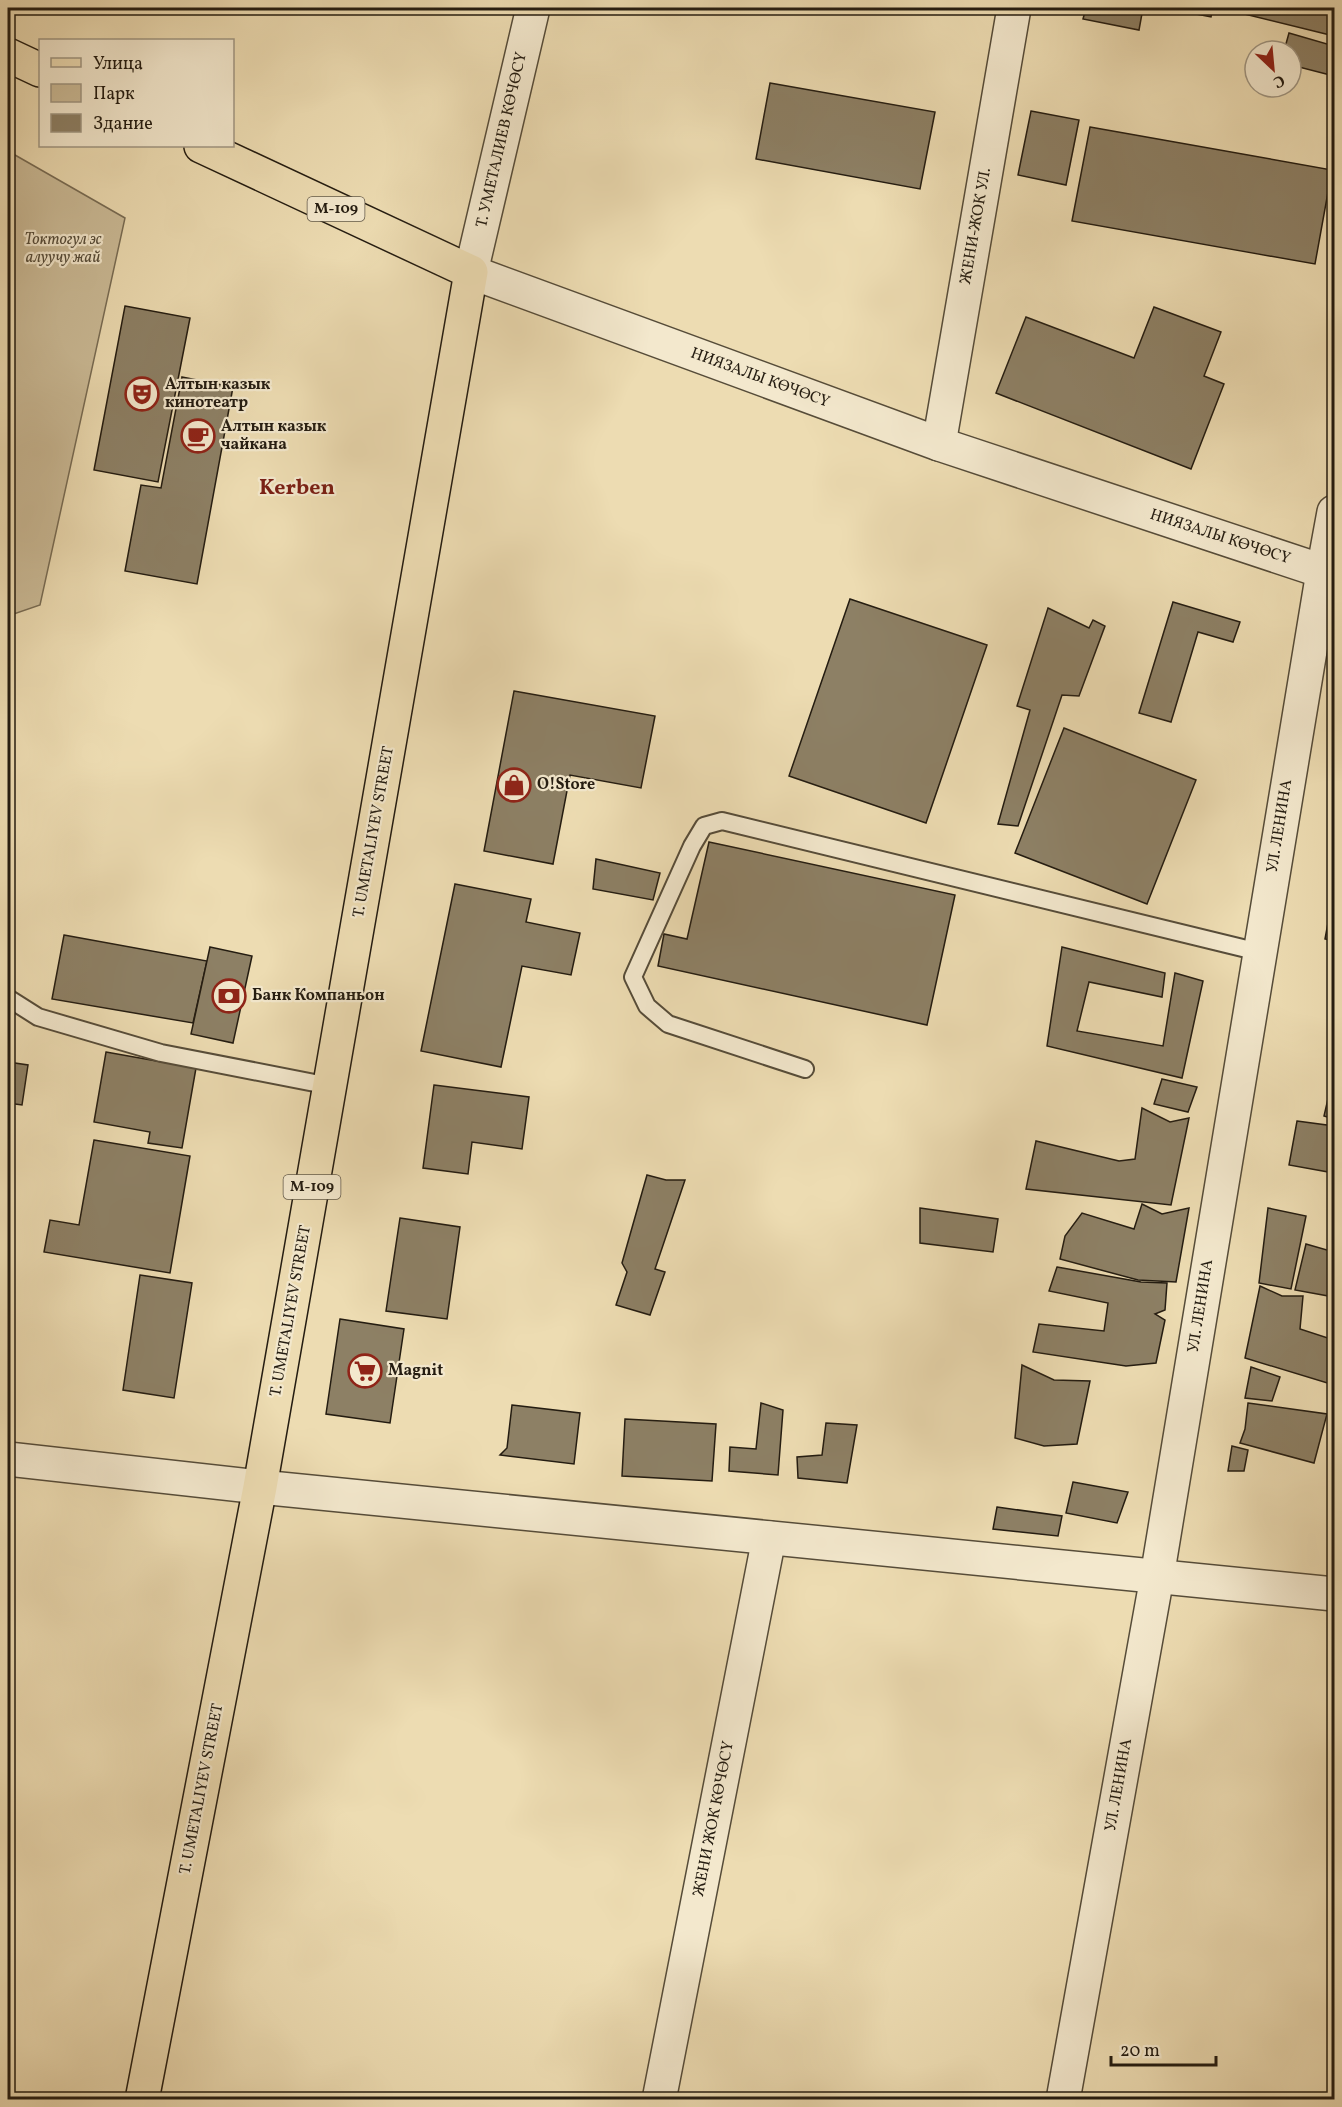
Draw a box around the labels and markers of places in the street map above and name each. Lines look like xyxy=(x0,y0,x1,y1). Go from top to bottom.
place label: Алтын казык кинотеатр xyxy=(165,374,271,414)
theatre icon: Алтын казык кинотеатр xyxy=(124,376,160,412)
place label: Алтын казык чайкана xyxy=(221,416,327,456)
cafe icon: Алтын казык чайкана xyxy=(180,418,216,454)
shop icon: O!Store xyxy=(496,767,532,803)
place label: O!Store xyxy=(537,774,595,796)
bank icon: Банк Компаньон xyxy=(211,978,247,1014)
place label: Банк Компаньон xyxy=(252,985,385,1007)
supermarket icon: Magnit xyxy=(347,1353,383,1389)
place label: Magnit xyxy=(388,1360,443,1382)

